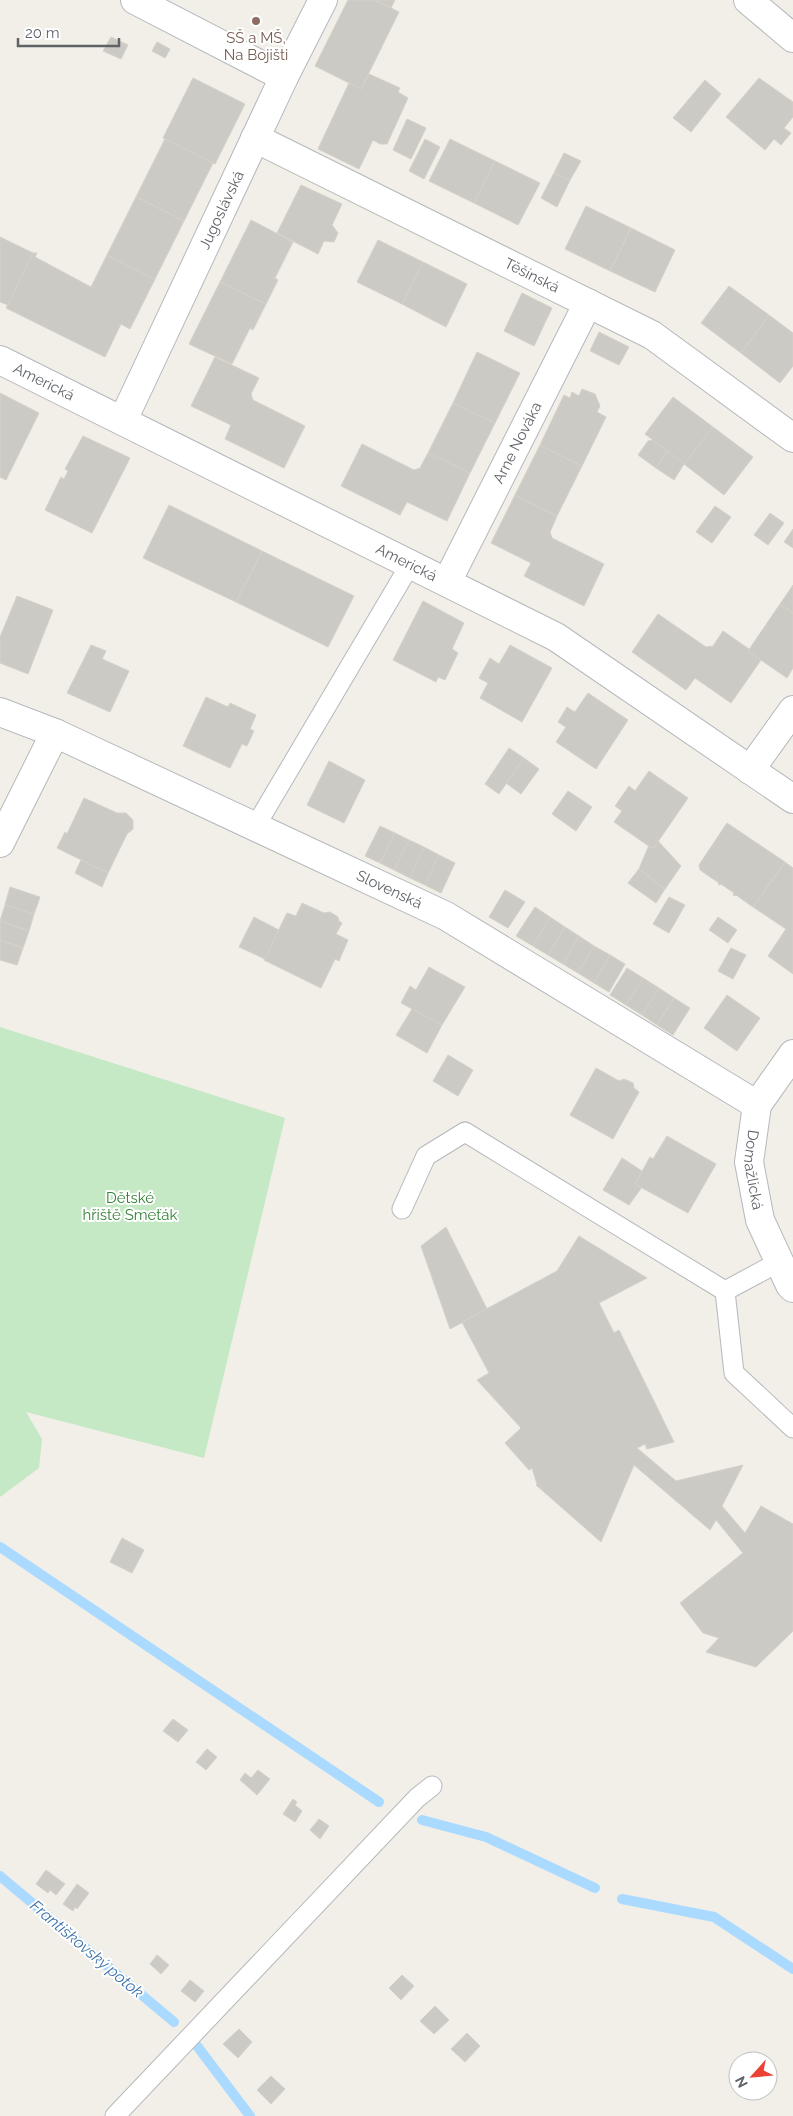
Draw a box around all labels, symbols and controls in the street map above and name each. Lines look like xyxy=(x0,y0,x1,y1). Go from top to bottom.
scale bar xyxy=(18,15,119,47)
marker: SŠ a MŠ, Na Bojišti xyxy=(250,15,262,27)
text: 20 m xyxy=(25,24,60,42)
place label: SŠ a MŠ, Na Bojišti xyxy=(224,28,288,64)
street label: Jugoslávská xyxy=(195,168,248,252)
street label: Těšínská xyxy=(501,254,562,297)
street label: Americká xyxy=(10,359,77,405)
street label: Arne Nováka xyxy=(489,399,545,487)
street label: Americká xyxy=(373,540,440,585)
street label: Slovenská xyxy=(354,866,425,913)
street label: Domažlická xyxy=(740,1129,767,1211)
park label: Dětské hřiště Smeťák xyxy=(83,1189,177,1224)
water label: Františkovský potok xyxy=(27,1896,148,2002)
north arrow xyxy=(728,2051,778,2101)
text: N xyxy=(732,2074,751,2090)

